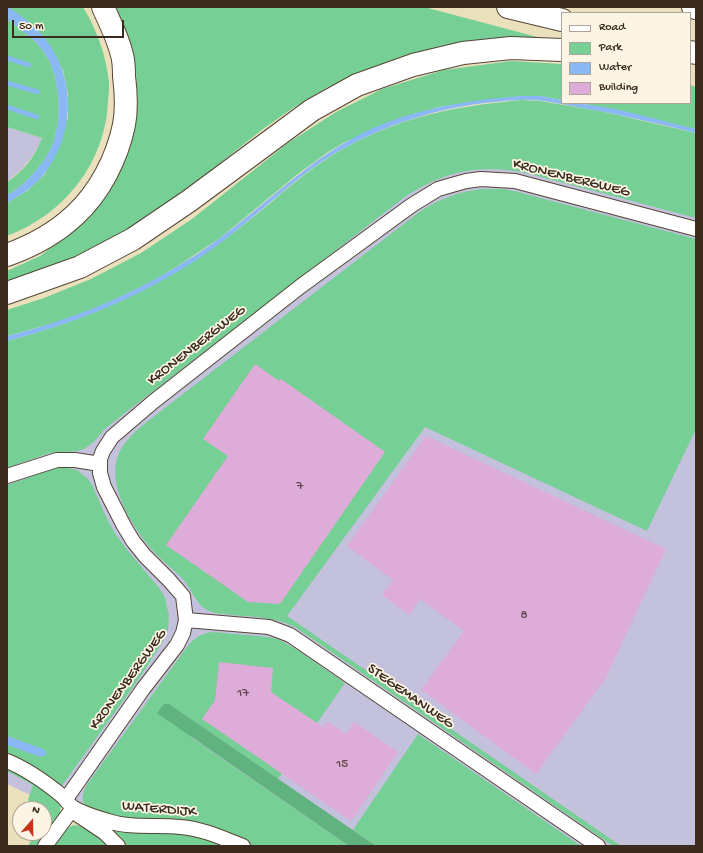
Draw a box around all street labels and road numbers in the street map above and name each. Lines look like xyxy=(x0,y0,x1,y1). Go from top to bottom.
street label: KRONENBERGWEG xyxy=(511,156,631,202)
street label: KRONENBERGWEG xyxy=(144,302,250,390)
street label: KRONENBERGWEG xyxy=(86,626,172,734)
street label: STEGEMANWEG xyxy=(363,661,457,733)
street label: WATERDIJK xyxy=(121,798,197,822)

